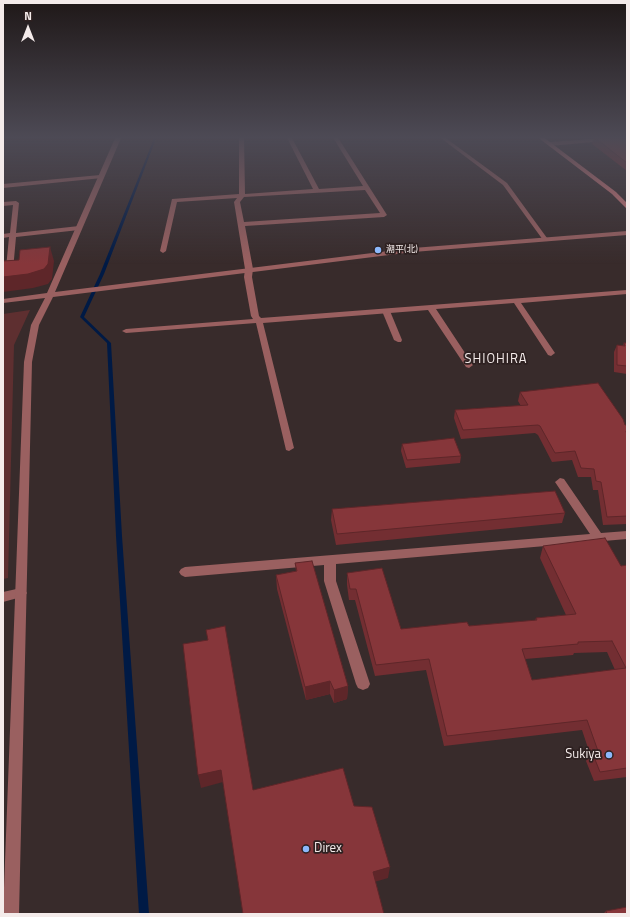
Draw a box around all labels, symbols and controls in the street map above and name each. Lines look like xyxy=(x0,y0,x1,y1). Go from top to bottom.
north arrow xyxy=(8,8,48,48)
text: N xyxy=(24,8,32,24)
marker: 潮平(北) xyxy=(373,245,383,255)
place label: 潮平(北) xyxy=(386,245,418,255)
district label: SHIOHIRA xyxy=(464,352,528,368)
place label: Sukiya xyxy=(565,747,601,763)
marker: Sukiya xyxy=(604,750,614,760)
place label: Direx xyxy=(314,841,342,857)
marker: Direx xyxy=(301,844,311,854)

